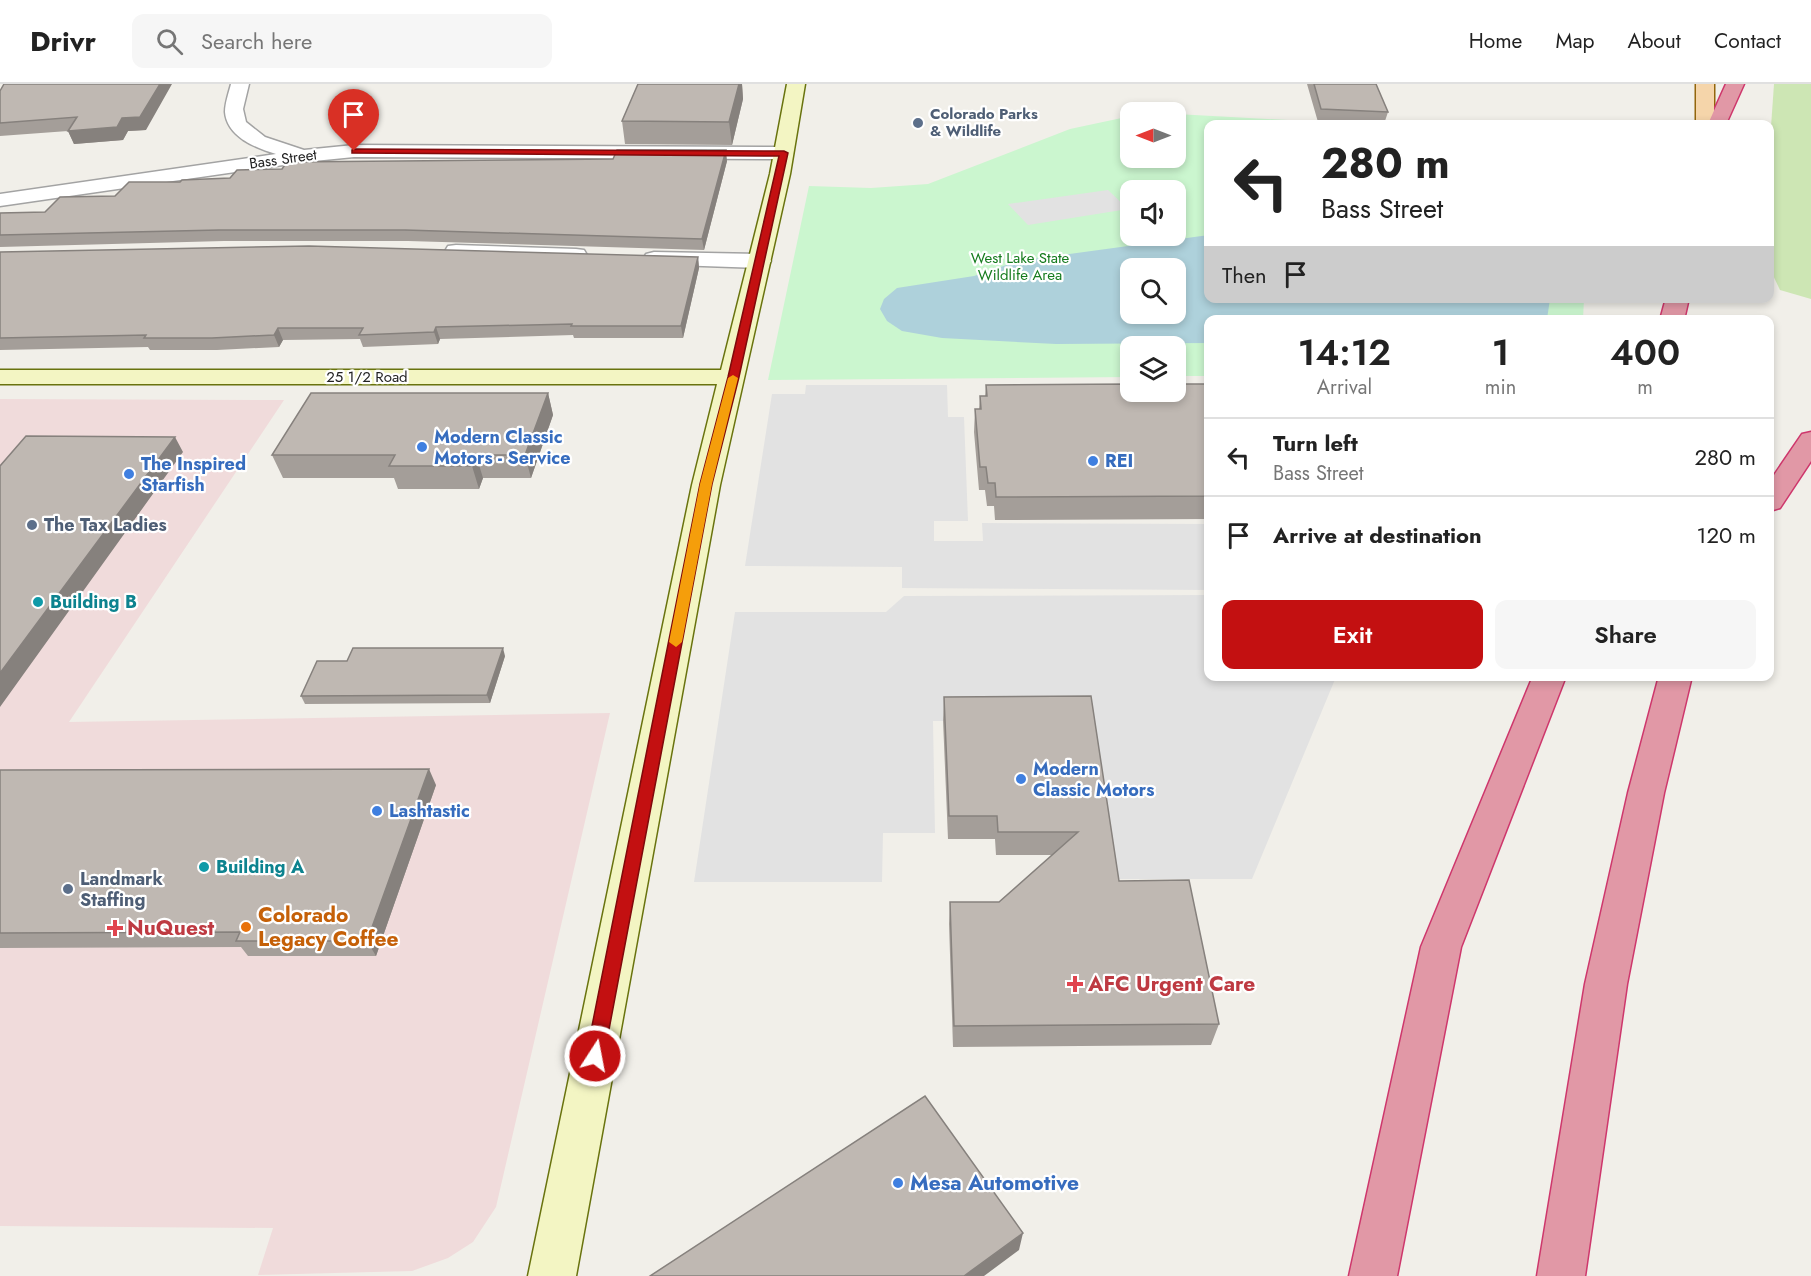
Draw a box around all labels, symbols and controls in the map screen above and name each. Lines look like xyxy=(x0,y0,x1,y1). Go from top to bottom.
search box xyxy=(132,14,552,68)
text: Drivr xyxy=(30,21,96,62)
icon: search xyxy=(153,25,186,58)
text: Search here xyxy=(201,25,312,57)
text: Home xyxy=(1469,26,1522,56)
text: Map xyxy=(1555,26,1595,56)
text: About xyxy=(1628,26,1681,56)
text: Contact xyxy=(1714,26,1781,56)
pin xyxy=(328,89,379,151)
icon: arrive xyxy=(337,98,370,131)
north arrow xyxy=(1120,102,1186,168)
map controls xyxy=(1120,102,1186,402)
place label: Colorado Parks & Wildlife xyxy=(930,103,1038,142)
marker: Colorado Parks & Wildlife xyxy=(911,116,925,130)
text: 280 m xyxy=(1321,133,1450,194)
street label: Bass Street xyxy=(248,143,319,175)
icon: left xyxy=(1222,144,1300,222)
button: sound xyxy=(1120,180,1186,246)
text: Bass Street xyxy=(1321,189,1443,228)
park label: West Lake State Wildlife Area xyxy=(971,247,1069,286)
button: search xyxy=(1120,258,1186,324)
icon: arrive xyxy=(1279,258,1312,291)
text: Then xyxy=(1222,259,1267,291)
text: 14:12 xyxy=(1298,326,1391,378)
text: 1 xyxy=(1492,326,1509,378)
text: 400 xyxy=(1610,326,1680,378)
button: layers xyxy=(1120,336,1186,402)
street label: 25 1/2 Road xyxy=(326,366,408,388)
text: Arrival xyxy=(1317,373,1372,402)
text: min xyxy=(1485,373,1516,402)
text: m xyxy=(1637,373,1653,402)
place label: Modern Classic Motors - Service xyxy=(434,424,571,471)
text: Turn left xyxy=(1273,427,1358,459)
marker: Modern Classic Motors - Service xyxy=(415,440,429,454)
icon: left xyxy=(1222,441,1255,474)
text: 280 m xyxy=(1695,441,1756,473)
place label: REI xyxy=(1105,448,1133,474)
place label: The Inspired Starfish xyxy=(141,451,246,498)
marker: REI xyxy=(1086,454,1100,468)
text: Bass Street xyxy=(1273,459,1364,488)
marker: The Inspired Starfish xyxy=(122,467,136,481)
place label: The Tax Ladies xyxy=(44,512,167,538)
marker: The Tax Ladies xyxy=(25,518,39,532)
icon: arrive xyxy=(1222,519,1255,552)
text: Arrive at destination xyxy=(1273,519,1482,551)
text: 120 m xyxy=(1697,519,1756,551)
place label: Building B xyxy=(50,589,137,615)
marker: Building B xyxy=(31,595,45,609)
button: Exit xyxy=(1222,600,1483,669)
button: Share xyxy=(1495,600,1756,669)
place label: Modern Classic Motors xyxy=(1033,756,1154,803)
marker: Modern Classic Motors xyxy=(1014,772,1028,786)
place label: Lashtastic xyxy=(389,798,470,824)
marker: Lashtastic xyxy=(370,804,384,818)
place label: Building A xyxy=(216,854,305,880)
marker: Building A xyxy=(197,860,211,874)
place label: Landmark Staffing xyxy=(80,866,164,913)
marker: Landmark Staffing xyxy=(61,882,75,896)
place label: Colorado Legacy Coffee xyxy=(258,900,399,954)
place label: NuQuest xyxy=(127,913,215,943)
marker: Colorado Legacy Coffee xyxy=(239,920,253,934)
marker: NuQuest xyxy=(108,921,122,935)
place label: AFC Urgent Care xyxy=(1087,969,1255,999)
marker: AFC Urgent Care xyxy=(1066,975,1084,993)
position arrow xyxy=(563,1024,627,1088)
place label: Mesa Automotive xyxy=(910,1168,1079,1198)
marker: Mesa Automotive xyxy=(891,1176,905,1190)

